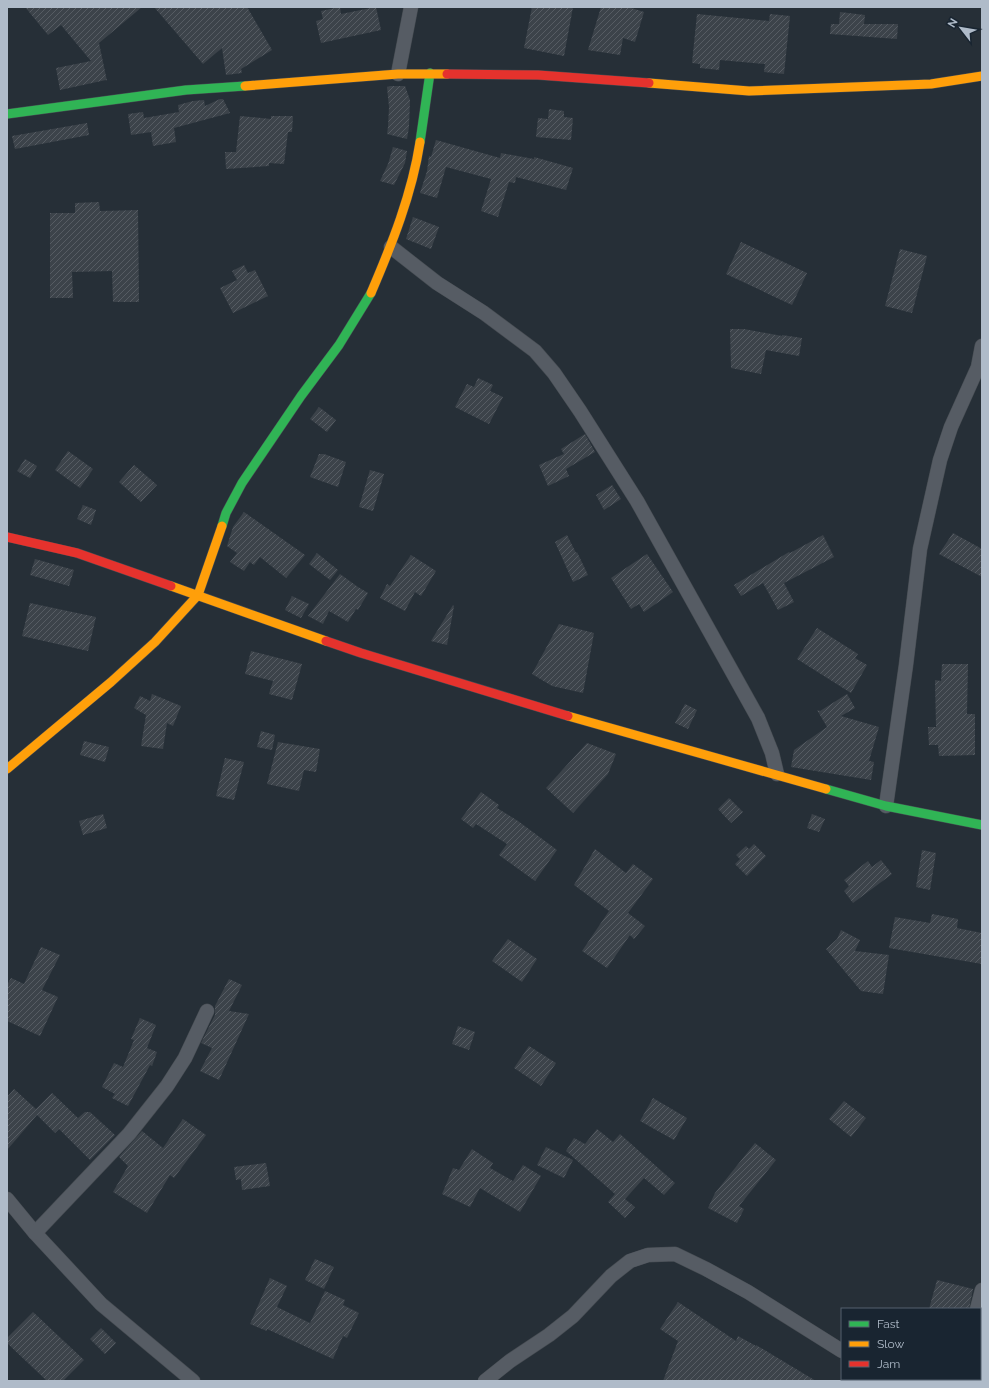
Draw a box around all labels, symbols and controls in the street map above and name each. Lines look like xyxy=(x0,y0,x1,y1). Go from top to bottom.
north arrow xyxy=(941,8,981,48)
text: N xyxy=(945,16,961,30)
legend xyxy=(841,1308,981,1380)
text: Fast xyxy=(877,1317,900,1331)
text: Slow xyxy=(877,1337,904,1351)
text: Jam xyxy=(877,1357,900,1371)

